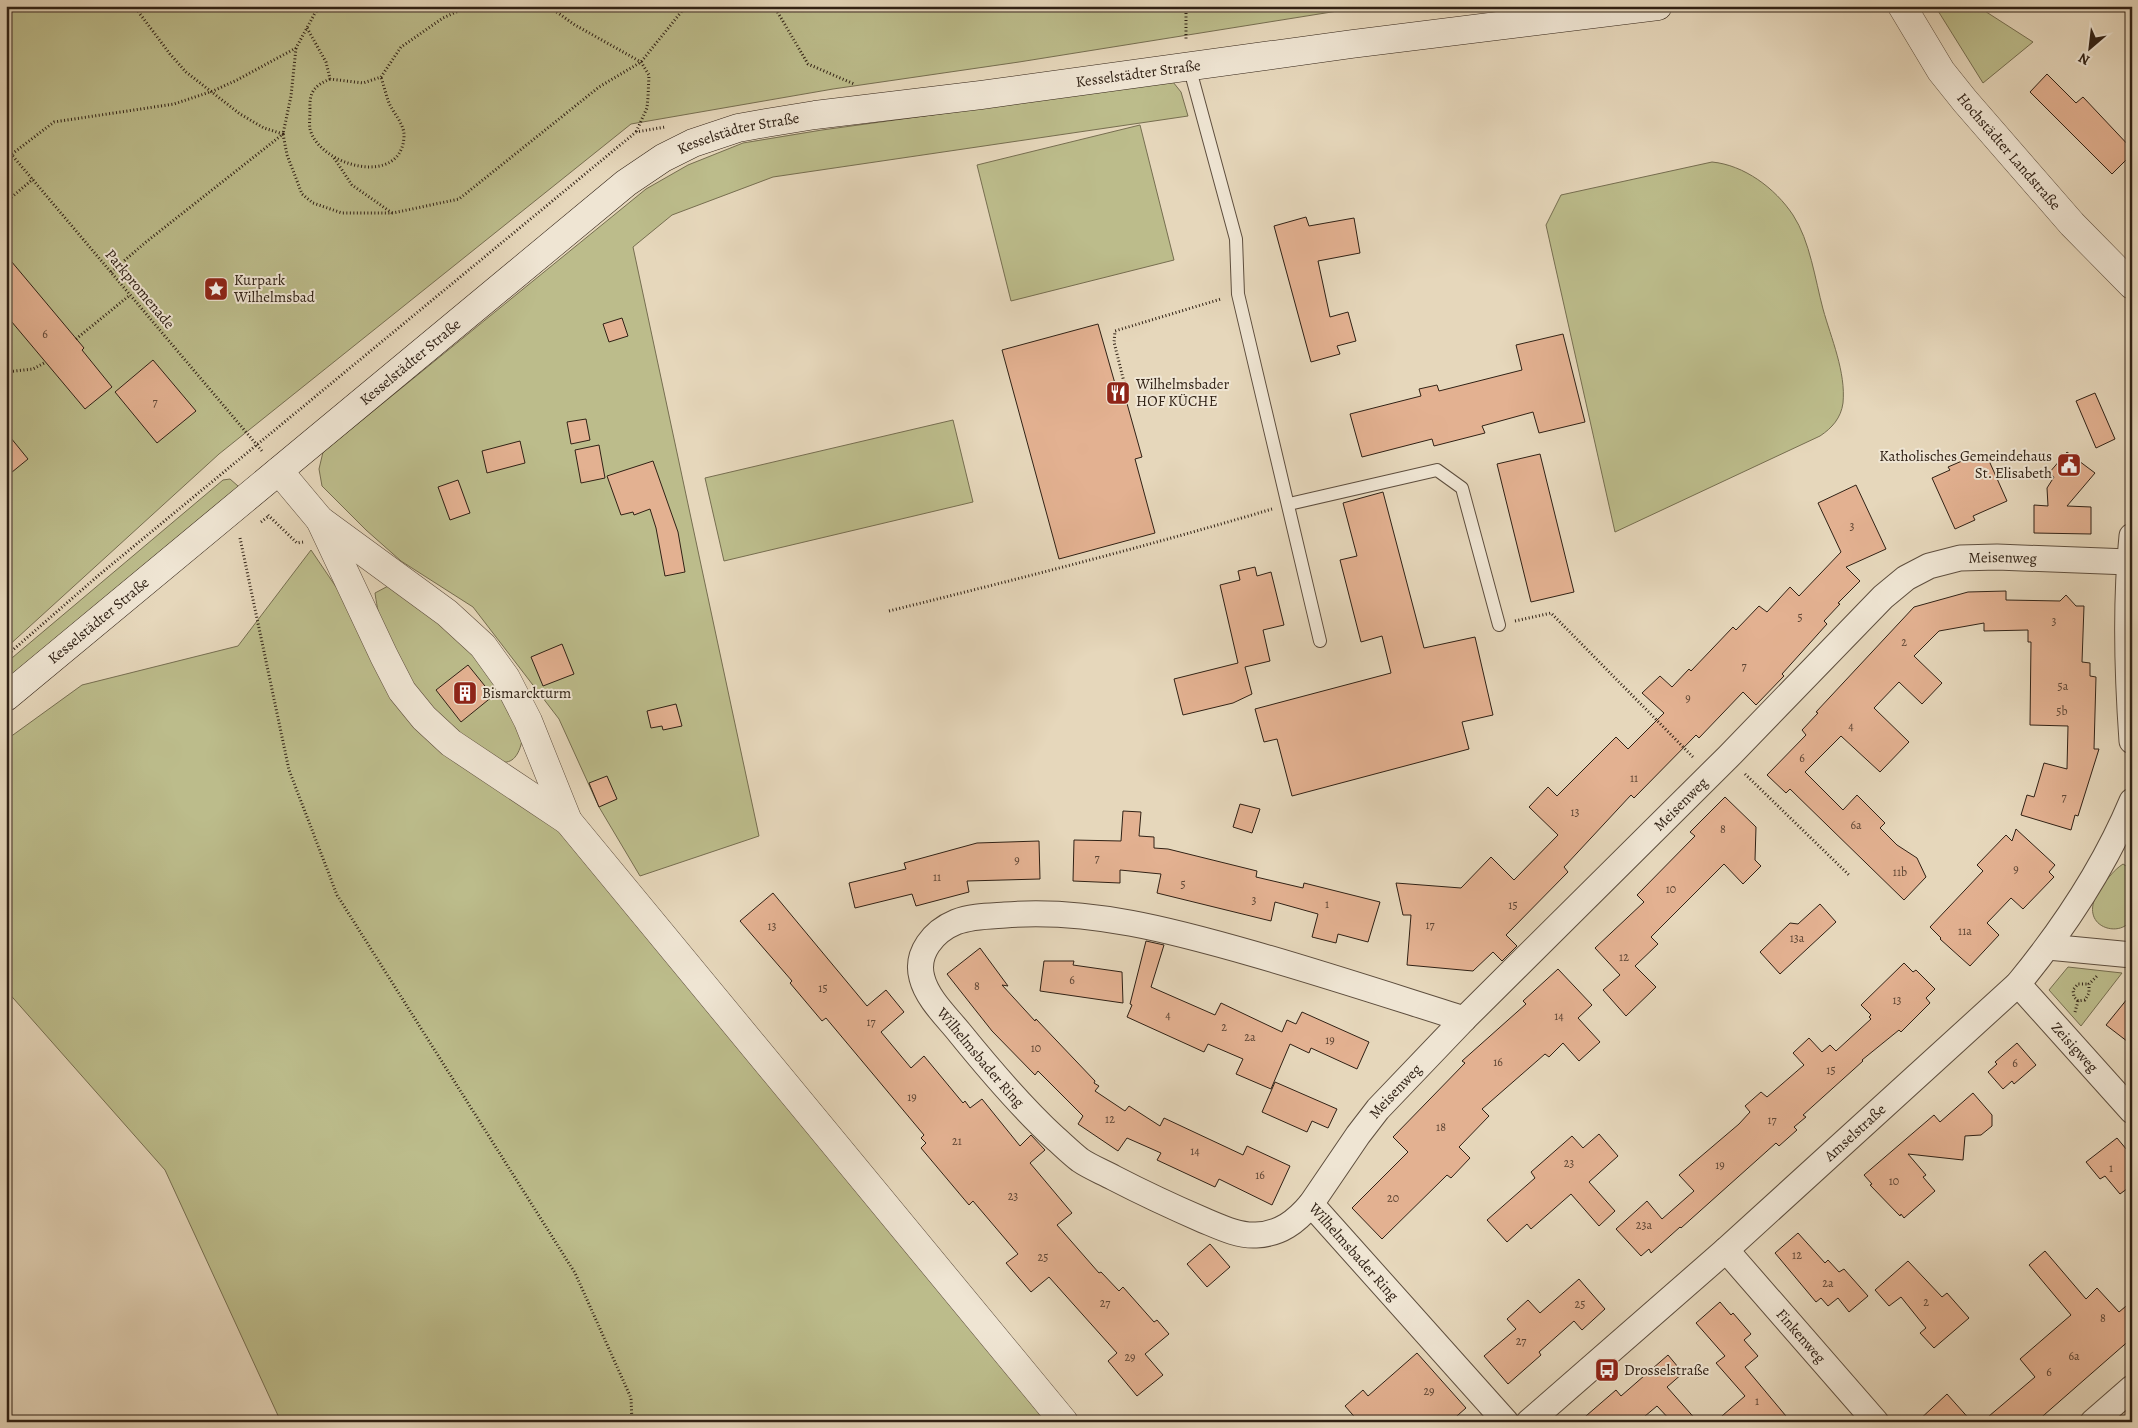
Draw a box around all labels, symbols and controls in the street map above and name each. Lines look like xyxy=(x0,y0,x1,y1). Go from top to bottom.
north arrow xyxy=(2066,22,2116,72)
text: N xyxy=(2075,48,2093,70)
street label: Kesselstädter Straße xyxy=(1075,55,1202,92)
street label: Hochstädter Landstraße xyxy=(1952,89,2066,215)
street label: Kesselstädter Straße xyxy=(674,108,801,159)
street label: Parkpromenade xyxy=(101,245,179,333)
place label: Kurpark Wilhelmsbad xyxy=(233,270,316,307)
place icon: Kurpark Wilhelmsbad xyxy=(203,276,229,302)
street label: Kesselstädter Straße xyxy=(355,314,465,410)
house number: 6 xyxy=(42,326,48,342)
place label: Wilhelmsbader HOF KÜCHE xyxy=(1135,374,1230,411)
restaurant icon: Wilhelmsbader HOF KÜCHE xyxy=(1105,380,1131,406)
house number: 7 xyxy=(152,394,158,410)
place label: Katholisches Gemeindehaus St. Elisabeth xyxy=(1879,446,2052,483)
public building icon: Katholisches Gemeindehaus St. Elisabeth xyxy=(2056,452,2082,478)
house number: 3 xyxy=(1850,518,1855,534)
street label: Meisenweg xyxy=(1968,547,2038,569)
street label: Kesselstädter Straße xyxy=(44,572,153,668)
house number: 5 xyxy=(1797,609,1803,625)
house number: 3 xyxy=(2052,613,2057,629)
house number: 2 xyxy=(1901,634,1907,650)
house number: 7 xyxy=(1741,658,1747,674)
house number: 5a xyxy=(2058,678,2069,694)
building icon: Bismarckturm xyxy=(452,680,478,706)
place label: Bismarckturm xyxy=(482,683,572,703)
house number: 9 xyxy=(1685,690,1691,706)
house number: 5b xyxy=(2056,703,2068,719)
house number: 4 xyxy=(1848,718,1854,734)
house number: 6 xyxy=(1799,750,1805,766)
house number: 11 xyxy=(1630,770,1638,786)
street label: Meisenweg xyxy=(1649,772,1712,835)
house number: 7 xyxy=(2061,789,2067,805)
house number: 13 xyxy=(1570,804,1580,820)
house number: 6a xyxy=(1850,817,1862,833)
house number: 8 xyxy=(1720,821,1726,837)
house number: 7 xyxy=(1094,850,1100,866)
house number: 9 xyxy=(1014,852,1020,868)
house number: 9 xyxy=(2013,861,2019,877)
house number: 11b xyxy=(1893,864,1907,880)
house number: 11 xyxy=(933,869,941,885)
house number: 5 xyxy=(1180,876,1186,892)
house number: 10 xyxy=(1666,881,1676,897)
house number: 3 xyxy=(1252,892,1257,908)
house number: 1 xyxy=(1325,896,1329,912)
house number: 15 xyxy=(1508,897,1518,913)
house number: 17 xyxy=(1425,917,1436,933)
house number: 13 xyxy=(767,918,777,934)
house number: 11a xyxy=(1958,923,1972,939)
house number: 13a xyxy=(1790,930,1805,946)
house number: 12 xyxy=(1619,949,1629,965)
house number: 6 xyxy=(1069,972,1075,988)
house number: 8 xyxy=(974,978,980,994)
house number: 15 xyxy=(818,980,828,996)
house number: 13 xyxy=(1892,992,1902,1008)
street label: Wilhelmsbader Ring xyxy=(932,1003,1029,1112)
house number: 4 xyxy=(1165,1007,1171,1023)
house number: 14 xyxy=(1554,1008,1564,1024)
house number: 17 xyxy=(866,1014,877,1030)
street label: Zeisigweg xyxy=(2047,1018,2103,1077)
house number: 2 xyxy=(1221,1019,1227,1035)
house number: 2a xyxy=(1244,1029,1256,1045)
house number: 19 xyxy=(1325,1032,1335,1048)
house number: 10 xyxy=(1031,1040,1041,1056)
house number: 16 xyxy=(1493,1054,1503,1070)
house number: 6 xyxy=(2012,1055,2018,1071)
street label: Meisenweg xyxy=(1364,1059,1426,1123)
house number: 15 xyxy=(1826,1062,1836,1078)
house number: 19 xyxy=(907,1089,917,1105)
street label: Amselstraße xyxy=(1819,1099,1890,1166)
house number: 12 xyxy=(1105,1111,1115,1127)
house number: 17 xyxy=(1767,1112,1778,1128)
house number: 18 xyxy=(1436,1119,1446,1135)
house number: 21 xyxy=(952,1133,962,1149)
house number: 14 xyxy=(1190,1143,1200,1159)
house number: 23 xyxy=(1564,1155,1574,1171)
house number: 19 xyxy=(1715,1157,1725,1173)
house number: 1 xyxy=(2109,1160,2113,1176)
house number: 16 xyxy=(1255,1167,1265,1183)
house number: 10 xyxy=(1889,1173,1899,1189)
house number: 23 xyxy=(1008,1188,1018,1204)
house number: 20 xyxy=(1387,1190,1399,1206)
street label: Wilhelmsbader Ring xyxy=(1304,1198,1403,1306)
house number: 23a xyxy=(1636,1217,1653,1233)
house number: 12 xyxy=(1792,1247,1802,1263)
house number: 25 xyxy=(1038,1249,1048,1265)
house number: 2a xyxy=(1822,1275,1834,1291)
house number: 2 xyxy=(1923,1294,1929,1310)
house number: 27 xyxy=(1100,1295,1111,1311)
house number: 25 xyxy=(1575,1296,1585,1312)
street label: Finkenweg xyxy=(1772,1304,1831,1368)
house number: 8 xyxy=(2100,1310,2106,1326)
house number: 27 xyxy=(1516,1333,1527,1349)
house number: 6a xyxy=(2068,1348,2080,1364)
house number: 29 xyxy=(1124,1349,1136,1365)
bus stop icon: Drosselstraße xyxy=(1594,1357,1620,1383)
place label: Drosselstraße xyxy=(1624,1360,1709,1380)
house number: 6 xyxy=(2046,1364,2052,1380)
house number: 29 xyxy=(1423,1383,1435,1399)
house number: 1 xyxy=(1755,1393,1759,1409)

